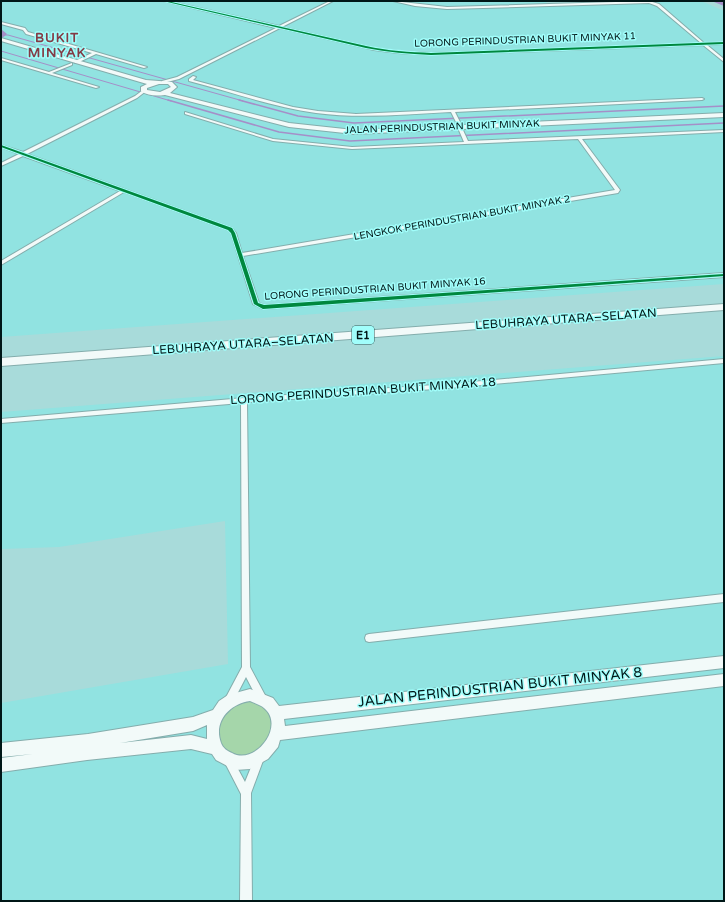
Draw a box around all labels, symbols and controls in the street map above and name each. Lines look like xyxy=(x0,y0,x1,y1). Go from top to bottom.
district label: BUKIT MINYAK xyxy=(28,30,86,61)
street label: LORONG PERINDUSTRIAN BUKIT MINYAK 11 xyxy=(414,30,636,50)
street label: JALAN PERINDUSTRIAN BUKIT MINYAK xyxy=(344,118,540,136)
street label: LENGKOK PERINDUSTRIAN BUKIT MINYAK 2 xyxy=(353,193,571,243)
street label: LORONG PERINDUSTRIAN BUKIT MINYAK 16 xyxy=(264,275,486,303)
street label: LEBUHRAYA UTARA–SELATAN xyxy=(475,306,657,332)
road number: E1 xyxy=(352,326,374,344)
street label: LEBUHRAYA UTARA–SELATAN xyxy=(152,331,334,357)
street label: LORONG PERINDUSTRIAN BUKIT MINYAK 18 xyxy=(230,375,496,407)
street label: JALAN PERINDUSTRIAN BUKIT MINYAK 8 xyxy=(357,664,643,710)

